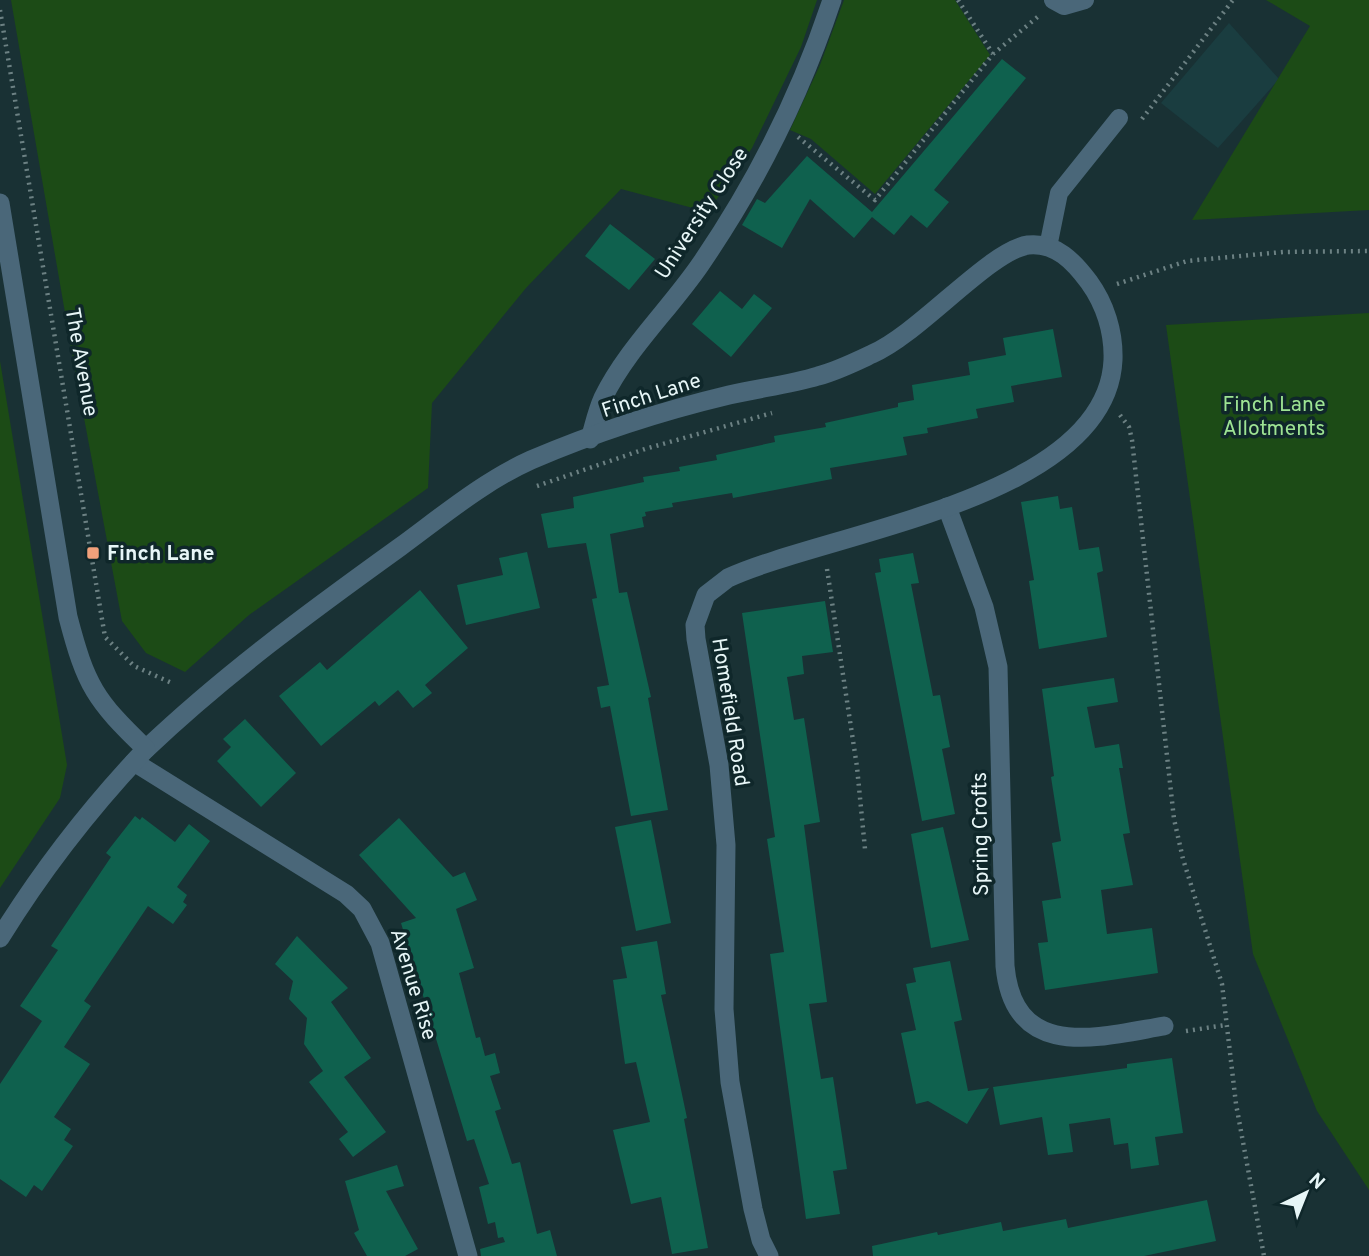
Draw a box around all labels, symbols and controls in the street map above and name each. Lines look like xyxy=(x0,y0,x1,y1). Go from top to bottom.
street label: University Close xyxy=(650,143,755,285)
street label: The Avenue xyxy=(58,306,103,419)
street label: Finch Lane xyxy=(598,368,705,425)
park label: Finch Lane Allotments xyxy=(1222,392,1326,443)
place label: Finch Lane xyxy=(107,541,215,568)
marker: Finch Lane xyxy=(85,545,101,561)
street label: Homefield Road xyxy=(704,636,755,788)
street label: Spring Crofts xyxy=(967,772,996,896)
street label: Avenue Rise xyxy=(383,925,442,1044)
north arrow xyxy=(1271,1158,1341,1228)
text: N xyxy=(1303,1169,1329,1195)

